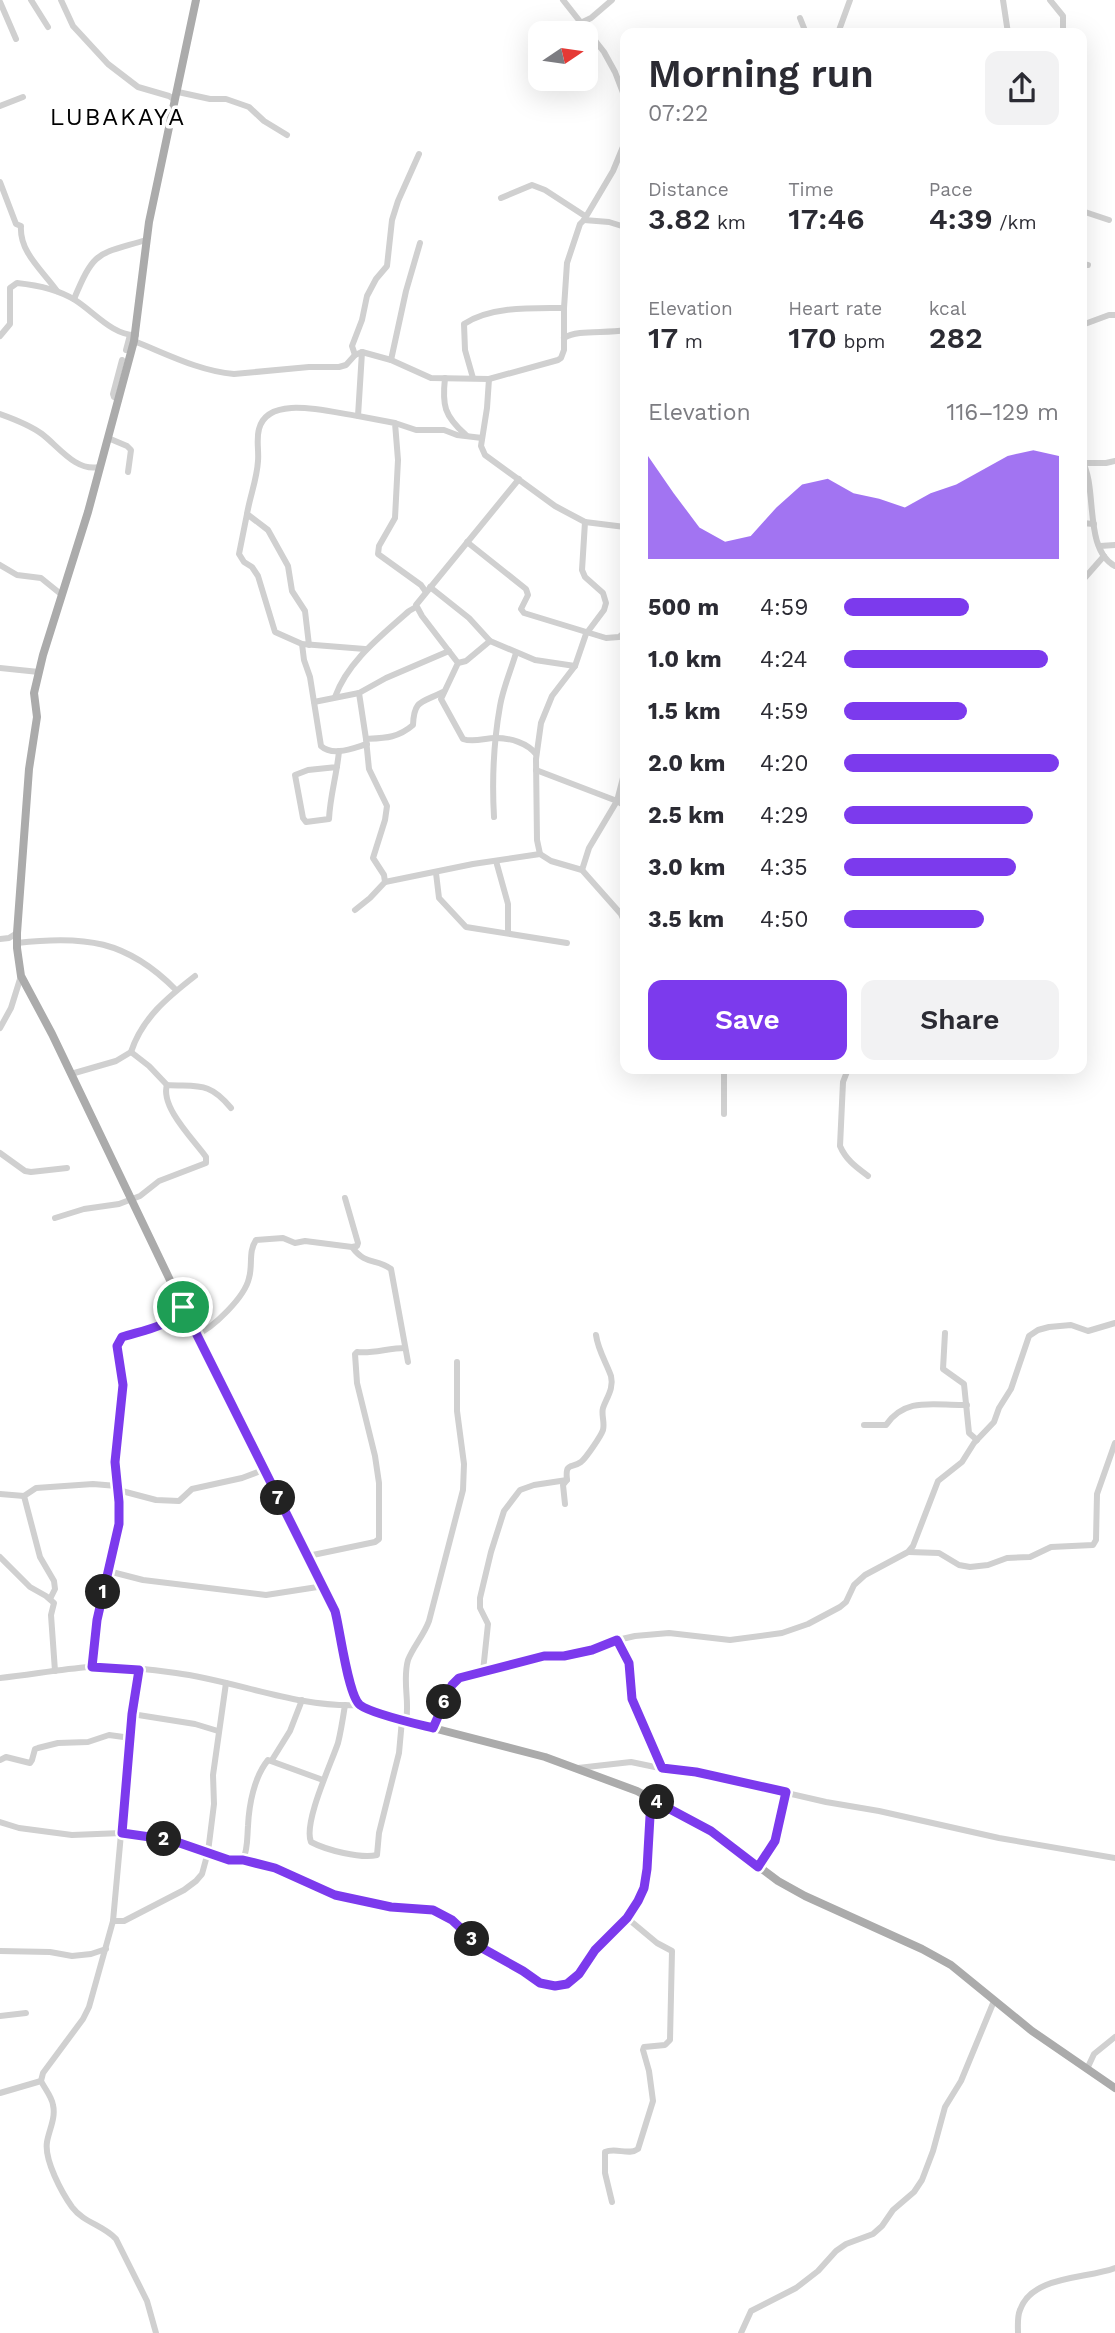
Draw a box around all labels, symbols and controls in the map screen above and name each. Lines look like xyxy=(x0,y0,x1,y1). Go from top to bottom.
north arrow xyxy=(528,21,598,91)
map controls xyxy=(528,21,598,91)
button: share xyxy=(985,51,1059,125)
text: Morning run xyxy=(648,52,874,96)
text: 07:22 xyxy=(648,100,708,127)
district label: LUBAKAYA xyxy=(50,103,186,131)
text: Distance xyxy=(648,178,729,201)
text: Time xyxy=(788,178,834,201)
text: Pace xyxy=(929,178,973,201)
text: 3.82 xyxy=(648,201,711,236)
text: 17:46 xyxy=(788,201,865,236)
text: 4:39 xyxy=(929,201,993,236)
text: km xyxy=(711,211,746,234)
text: /km xyxy=(993,211,1037,234)
text: Elevation xyxy=(648,297,733,320)
text: Heart rate xyxy=(788,297,882,320)
text: kcal xyxy=(929,297,966,320)
text: 17 xyxy=(648,320,678,355)
text: 170 xyxy=(788,320,837,355)
text: 282 xyxy=(929,320,983,355)
text: m xyxy=(678,330,703,353)
text: bpm xyxy=(837,330,885,353)
text: Elevation xyxy=(648,399,751,426)
text: 116–129 m xyxy=(946,399,1059,426)
text: 500 m xyxy=(648,594,719,621)
text: 4:59 xyxy=(760,594,808,621)
text: 1.0 km xyxy=(648,646,722,673)
text: 4:24 xyxy=(760,646,808,673)
text: 1.5 km xyxy=(648,698,721,725)
text: 4:59 xyxy=(760,698,808,725)
text: 2.0 km xyxy=(648,750,726,777)
text: 4:20 xyxy=(760,750,809,777)
text: 2.5 km xyxy=(648,802,724,829)
text: 4:29 xyxy=(760,802,808,829)
text: 3.0 km xyxy=(648,854,725,881)
text: 4:35 xyxy=(760,854,808,881)
text: 3.5 km xyxy=(648,906,724,933)
text: 4:50 xyxy=(760,906,809,933)
button: Save xyxy=(648,980,847,1060)
button: Share xyxy=(861,980,1059,1060)
pin xyxy=(153,1277,213,1337)
icon: arrive xyxy=(164,1288,202,1326)
pin: 7 xyxy=(260,1480,296,1516)
text: 7 xyxy=(272,1486,283,1509)
pin: 1 xyxy=(86,1574,120,1610)
text: 1 xyxy=(98,1580,107,1603)
pin: 6 xyxy=(426,1684,462,1720)
text: 6 xyxy=(438,1690,449,1713)
pin: 4 xyxy=(640,1784,674,1820)
text: 4 xyxy=(650,1790,663,1813)
pin: 2 xyxy=(146,1822,182,1856)
text: 2 xyxy=(158,1827,169,1850)
pin: 3 xyxy=(454,1922,490,1956)
text: 3 xyxy=(466,1927,477,1950)

